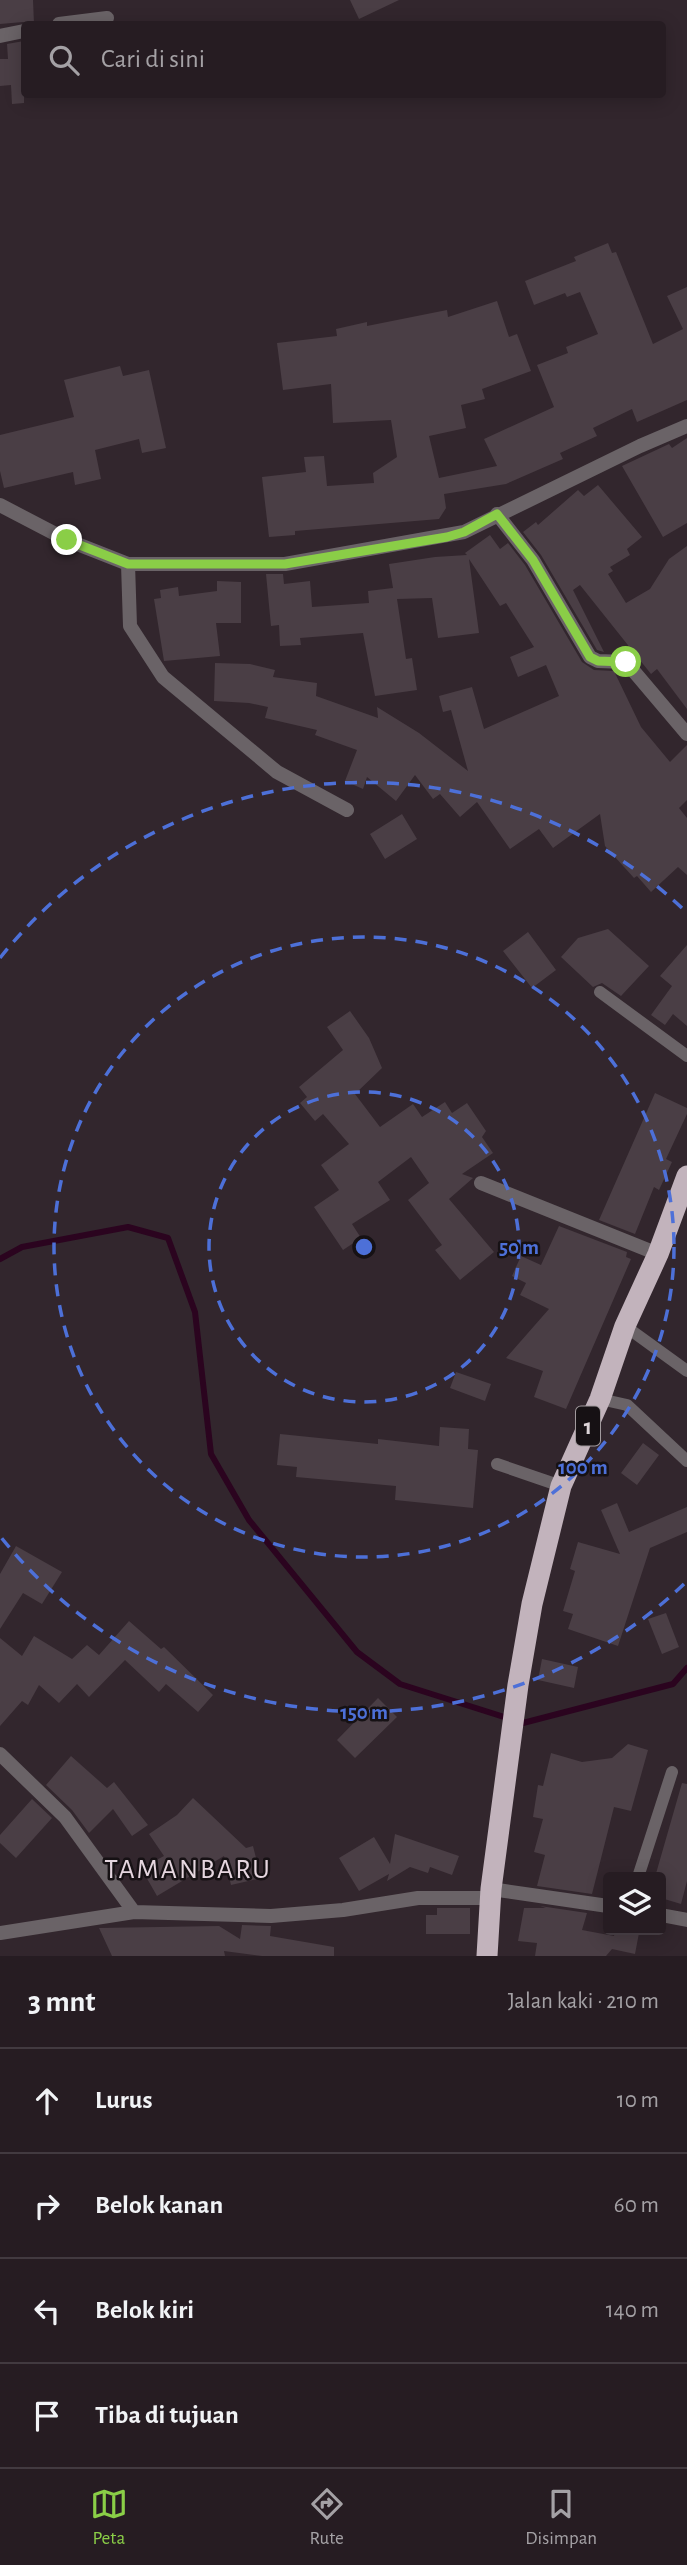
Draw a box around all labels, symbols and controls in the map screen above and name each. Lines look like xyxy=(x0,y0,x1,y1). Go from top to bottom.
search box xyxy=(21,21,666,98)
icon: search xyxy=(45,41,83,79)
text: Cari di sini xyxy=(101,46,205,72)
route end xyxy=(51,524,82,555)
route start xyxy=(610,646,641,677)
centre of rings xyxy=(352,1235,376,1259)
text: 50 m xyxy=(499,1237,539,1258)
road number: 1 xyxy=(576,1406,600,1446)
text: 100 m xyxy=(558,1457,608,1478)
text: 150 m xyxy=(340,1702,388,1723)
district label: TAMANBARU xyxy=(104,1856,272,1884)
map controls xyxy=(603,1872,666,1935)
button: layers xyxy=(603,1872,666,1935)
text: 3 mnt xyxy=(28,1987,96,2017)
text: Jalan kaki · 210 m xyxy=(508,1990,659,2013)
icon: ahead xyxy=(28,2082,66,2120)
text: Lurus xyxy=(95,2087,152,2113)
text: 10 m xyxy=(617,2089,659,2112)
icon: right xyxy=(28,2187,66,2225)
text: Belok kanan xyxy=(95,2192,223,2218)
text: 60 m xyxy=(614,2194,659,2217)
icon: left xyxy=(28,2292,66,2330)
text: Belok kiri xyxy=(95,2297,194,2323)
text: 140 m xyxy=(606,2299,659,2322)
icon: arrive xyxy=(28,2397,66,2435)
text: Tiba di tujuan xyxy=(95,2402,239,2428)
tab: Peta xyxy=(90,2485,128,2550)
tab: Rute xyxy=(308,2485,346,2550)
tab: Disimpan xyxy=(525,2485,597,2550)

